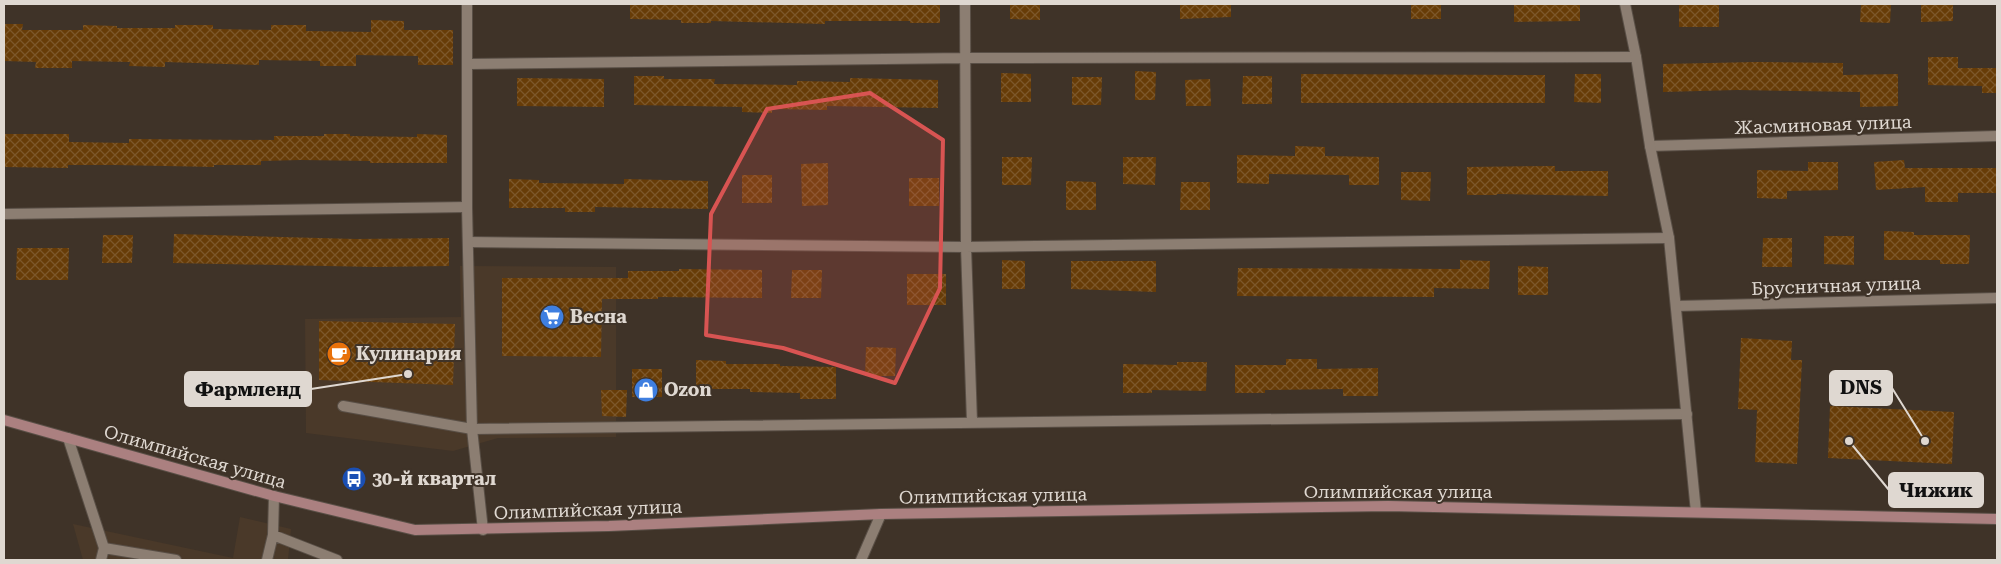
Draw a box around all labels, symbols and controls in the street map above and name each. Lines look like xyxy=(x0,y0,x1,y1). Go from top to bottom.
street label: Жасминовая улица xyxy=(1734,111,1912,138)
street label: Брусничная улица xyxy=(1751,272,1921,299)
supermarket icon: Весна xyxy=(539,304,565,330)
place label: Весна xyxy=(570,306,627,327)
cafe icon: Кулинария xyxy=(326,341,352,367)
place label: Кулинария xyxy=(356,343,461,364)
callout: DNS xyxy=(1830,371,1892,405)
callout: Фармленд xyxy=(185,372,311,406)
text: DNS xyxy=(1840,376,1882,399)
shop icon: Ozon xyxy=(633,377,659,403)
text: Фармленд xyxy=(195,378,301,401)
place label: Ozon xyxy=(664,379,712,400)
street label: Олимпийская улица xyxy=(102,420,289,493)
bus stop icon: 30-й квартал xyxy=(341,466,367,492)
place label: 30-й квартал xyxy=(372,468,496,489)
callout: Чижик xyxy=(1889,473,1983,507)
text: Чижик xyxy=(1899,479,1973,502)
street label: Олимпийская улица xyxy=(1304,481,1492,502)
street label: Олимпийская улица xyxy=(899,483,1088,508)
street label: Олимпийская улица xyxy=(494,496,683,523)

